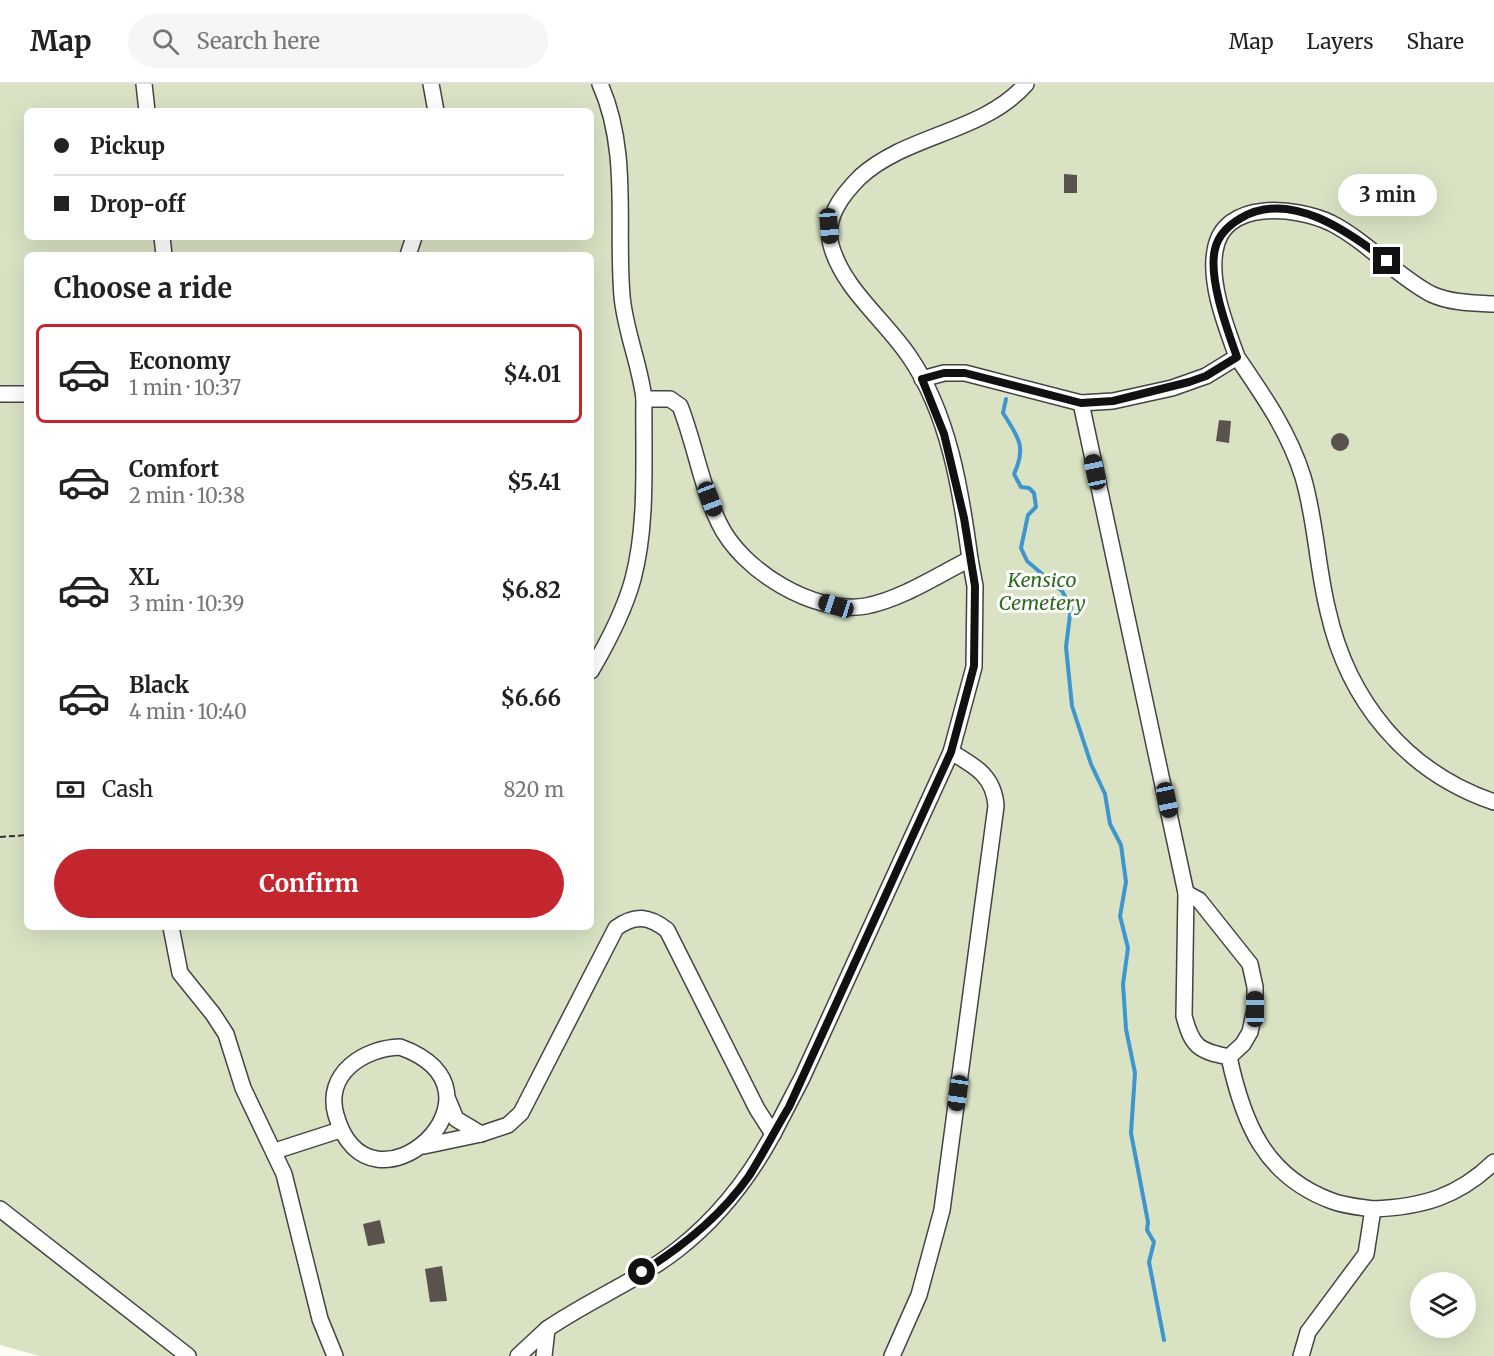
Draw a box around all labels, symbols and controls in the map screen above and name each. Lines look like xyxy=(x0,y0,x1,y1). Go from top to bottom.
search box xyxy=(128,14,548,68)
text: Map xyxy=(30,23,92,59)
icon: search xyxy=(149,25,182,58)
text: Search here xyxy=(197,27,320,55)
text: Map xyxy=(1229,28,1274,55)
text: Layers xyxy=(1307,28,1374,55)
text: Share xyxy=(1407,28,1464,55)
text: Pickup xyxy=(90,132,165,160)
callout: 3 min xyxy=(1338,174,1436,216)
text: 3 min xyxy=(1359,182,1416,207)
text: Drop-off xyxy=(90,190,185,218)
car xyxy=(818,207,840,245)
route end xyxy=(1373,247,1400,274)
text: Choose a ride xyxy=(54,271,232,305)
icon: car xyxy=(57,347,111,401)
text: Economy xyxy=(129,347,230,375)
text: $4.01 xyxy=(503,360,561,388)
text: 1 min · 10:37 xyxy=(129,375,241,400)
car xyxy=(1082,453,1108,491)
icon: car xyxy=(57,455,111,509)
text: Comfort xyxy=(129,455,219,483)
text: $5.41 xyxy=(507,468,561,496)
car xyxy=(695,479,725,519)
text: 2 min · 10:38 xyxy=(129,483,245,508)
icon: car xyxy=(57,563,111,617)
text: XL xyxy=(129,563,159,591)
park label: Kensico Cemetery xyxy=(998,567,1086,615)
text: $6.82 xyxy=(501,576,561,604)
text: 3 min · 10:39 xyxy=(129,591,244,616)
car xyxy=(816,592,856,620)
icon: car xyxy=(57,671,111,725)
text: Black xyxy=(129,671,189,699)
text: $6.66 xyxy=(501,684,561,712)
text: 4 min · 10:40 xyxy=(129,699,247,724)
icon: cash xyxy=(54,773,87,806)
text: Cash xyxy=(102,775,153,803)
text: 820 m xyxy=(504,777,564,802)
car xyxy=(1154,781,1180,819)
button: Confirm xyxy=(54,849,564,918)
car xyxy=(1246,991,1264,1027)
car xyxy=(947,1074,969,1112)
route start xyxy=(628,1258,655,1285)
map controls xyxy=(1410,1272,1476,1338)
button: layers xyxy=(1410,1272,1476,1338)

